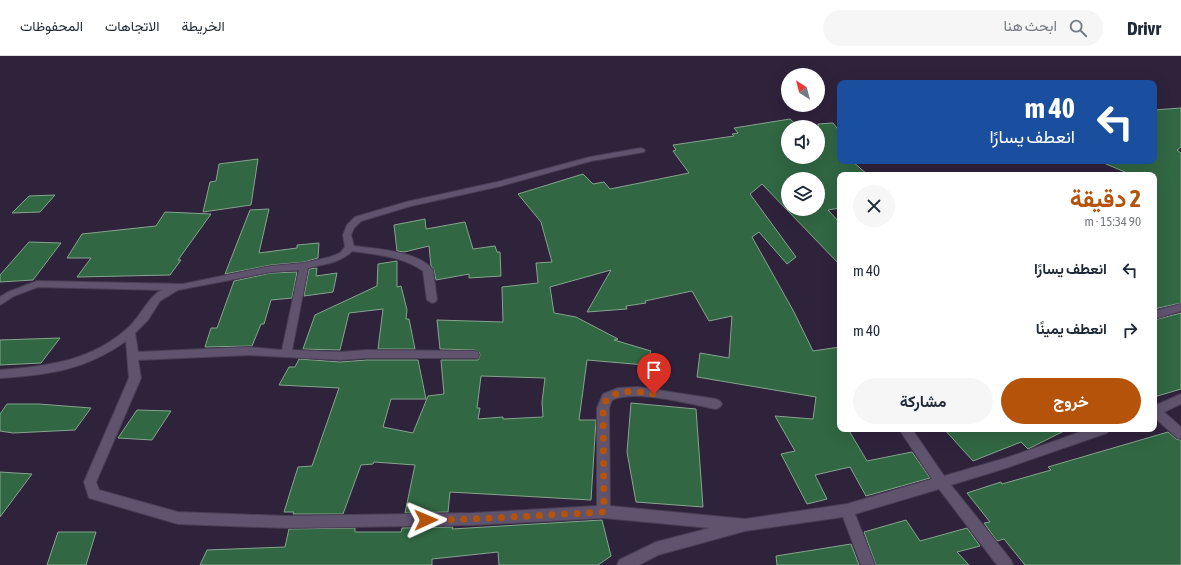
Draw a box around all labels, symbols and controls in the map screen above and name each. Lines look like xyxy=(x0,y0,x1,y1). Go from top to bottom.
search box xyxy=(823,10,1103,46)
text: ابحث هنا xyxy=(1003,17,1057,34)
icon: search xyxy=(1067,17,1089,39)
text: Drivr xyxy=(1127,17,1161,39)
text: المحفوظات xyxy=(20,18,83,34)
text: الاتجاهات xyxy=(105,18,159,34)
text: الخريطة xyxy=(181,18,225,34)
north arrow xyxy=(781,68,825,112)
map controls xyxy=(781,68,825,216)
text: 40 m xyxy=(1025,92,1075,124)
icon: left xyxy=(1089,96,1141,148)
button: sound xyxy=(781,120,825,164)
text: انعطف يسارًا xyxy=(989,126,1075,147)
button: layers xyxy=(781,172,825,216)
button: close xyxy=(853,185,895,227)
text: 2 دقيقة xyxy=(1070,185,1141,212)
text: 90 m · 15:34 xyxy=(1085,214,1141,229)
icon: left xyxy=(1119,259,1141,281)
text: انعطف يسارًا xyxy=(1034,260,1107,277)
text: 40 m xyxy=(853,262,880,279)
icon: right xyxy=(1119,319,1141,341)
text: انعطف يمينًا xyxy=(1036,320,1107,337)
text: 40 m xyxy=(853,322,880,339)
pin xyxy=(637,353,671,394)
icon: arrive xyxy=(643,359,665,381)
button: مشاركة xyxy=(853,378,993,424)
button: خروج xyxy=(1001,378,1141,424)
position arrow xyxy=(405,499,447,541)

